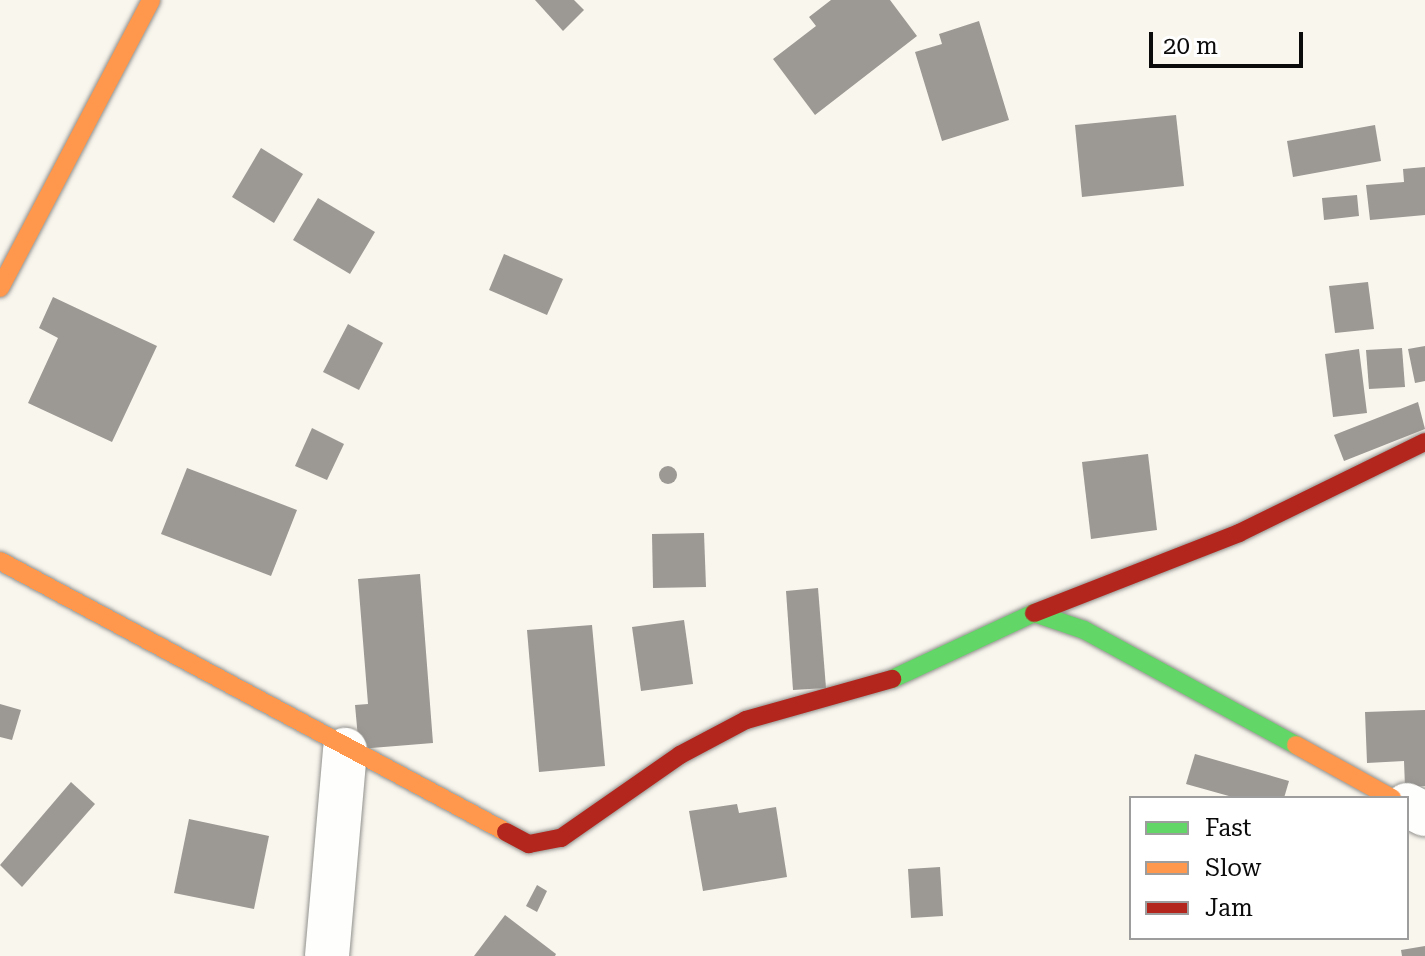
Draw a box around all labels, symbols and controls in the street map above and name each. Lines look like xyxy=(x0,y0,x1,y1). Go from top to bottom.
scale bar xyxy=(1153,16,1307,66)
text: 20 m xyxy=(1163,32,1218,60)
legend xyxy=(1129,796,1409,940)
text: Fast xyxy=(1205,814,1252,842)
text: Slow xyxy=(1205,854,1261,882)
text: Jam xyxy=(1205,894,1253,922)

